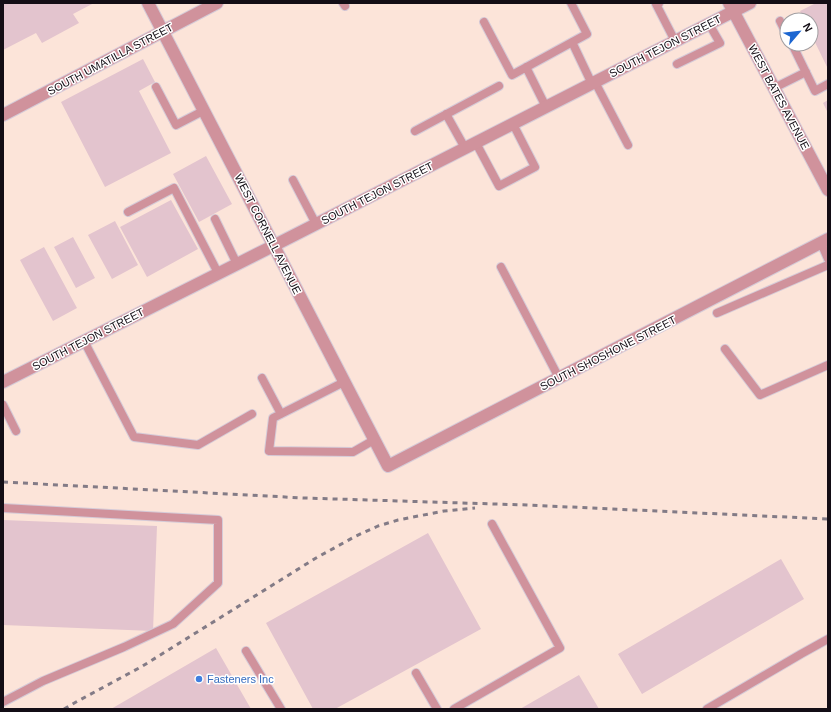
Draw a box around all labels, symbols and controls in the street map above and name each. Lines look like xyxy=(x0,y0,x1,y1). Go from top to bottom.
street label: SOUTH TEJON STREET xyxy=(607,12,723,79)
north arrow xyxy=(779,12,819,52)
street label: SOUTH UMATILLA STREET xyxy=(45,21,175,97)
text: N xyxy=(801,21,815,34)
street label: WEST BATES AVENUE xyxy=(746,43,812,151)
street label: SOUTH TEJON STREET xyxy=(319,159,435,226)
street label: WEST CORNELL AVENUE xyxy=(232,172,304,296)
street label: SOUTH TEJON STREET xyxy=(30,305,146,372)
street label: SOUTH SHOSHONE STREET xyxy=(538,313,678,393)
place label: Fasteners Inc xyxy=(207,673,274,685)
marker: Fasteners Inc xyxy=(194,674,204,684)

